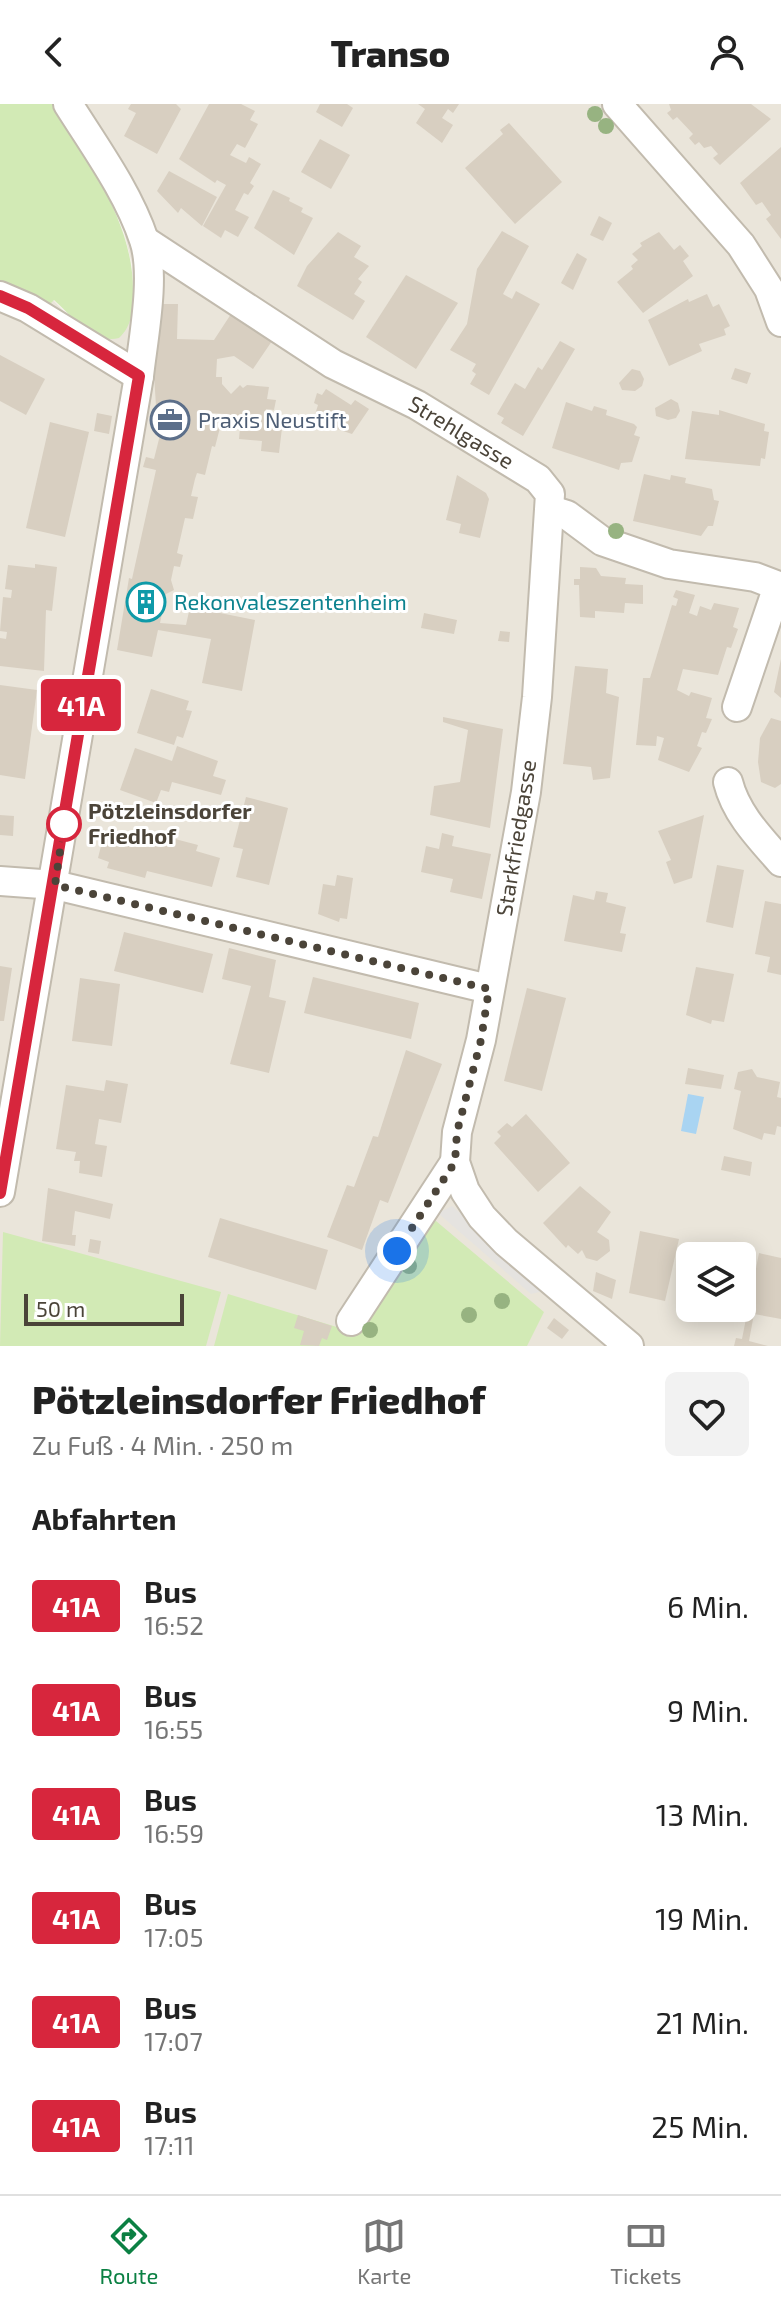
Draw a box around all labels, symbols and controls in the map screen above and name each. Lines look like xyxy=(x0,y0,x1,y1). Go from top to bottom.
icon: back xyxy=(32,30,76,74)
icon: person xyxy=(705,30,749,74)
text: Transo xyxy=(331,31,450,74)
street label: Strehlgasse xyxy=(405,389,519,473)
office icon: Praxis Neustift xyxy=(149,399,191,441)
place label: Praxis Neustift xyxy=(198,406,347,432)
building icon: Rekonvaleszentenheim xyxy=(125,581,167,623)
place label: Rekonvaleszentenheim xyxy=(174,588,407,614)
line badge: 41A xyxy=(35,679,127,731)
text: 41A xyxy=(57,688,105,722)
street label: Starkfriedgasse xyxy=(490,758,540,918)
place label: Pötzleinsdorfer Friedhof xyxy=(88,797,252,848)
marker: Pötzleinsdorfer Friedhof xyxy=(47,807,81,841)
your location xyxy=(377,1231,417,1271)
map controls xyxy=(676,1242,756,1322)
button: layers xyxy=(676,1242,756,1322)
scale bar xyxy=(24,1290,184,1326)
text: 50 m xyxy=(36,1295,85,1321)
button: heart xyxy=(665,1372,749,1456)
text: Pötzleinsdorfer Friedhof xyxy=(32,1376,485,1422)
text: Zu Fuß · 4 Min. · 250 m xyxy=(32,1429,293,1460)
text: Abfahrten xyxy=(32,1500,177,1536)
text: Bus xyxy=(144,1573,197,1609)
text: 6 Min. xyxy=(667,1588,749,1624)
text: 41A xyxy=(52,1589,100,1623)
text: 16:52 xyxy=(144,1609,204,1640)
text: Bus xyxy=(144,1677,197,1713)
text: 9 Min. xyxy=(667,1692,749,1728)
text: 41A xyxy=(52,1693,100,1727)
text: 16:55 xyxy=(144,1713,203,1744)
text: Bus xyxy=(144,1781,197,1817)
text: 13 Min. xyxy=(656,1796,749,1832)
text: 41A xyxy=(52,1797,100,1831)
text: 16:59 xyxy=(144,1817,204,1848)
text: Bus xyxy=(144,1885,197,1921)
text: 19 Min. xyxy=(655,1900,749,1936)
text: 41A xyxy=(52,1901,100,1935)
text: 17:05 xyxy=(144,1921,203,1952)
text: Bus xyxy=(144,1989,197,2025)
text: 21 Min. xyxy=(655,2004,749,2040)
text: 41A xyxy=(52,2005,100,2039)
text: 17:07 xyxy=(144,2025,203,2056)
text: Bus xyxy=(144,2093,197,2129)
text: 25 Min. xyxy=(651,2108,749,2144)
text: 41A xyxy=(52,2109,100,2143)
text: 17:11 xyxy=(144,2129,195,2160)
tab: Route xyxy=(99,2214,158,2288)
tab: Karte xyxy=(357,2214,411,2288)
tab: Tickets xyxy=(610,2214,682,2288)

